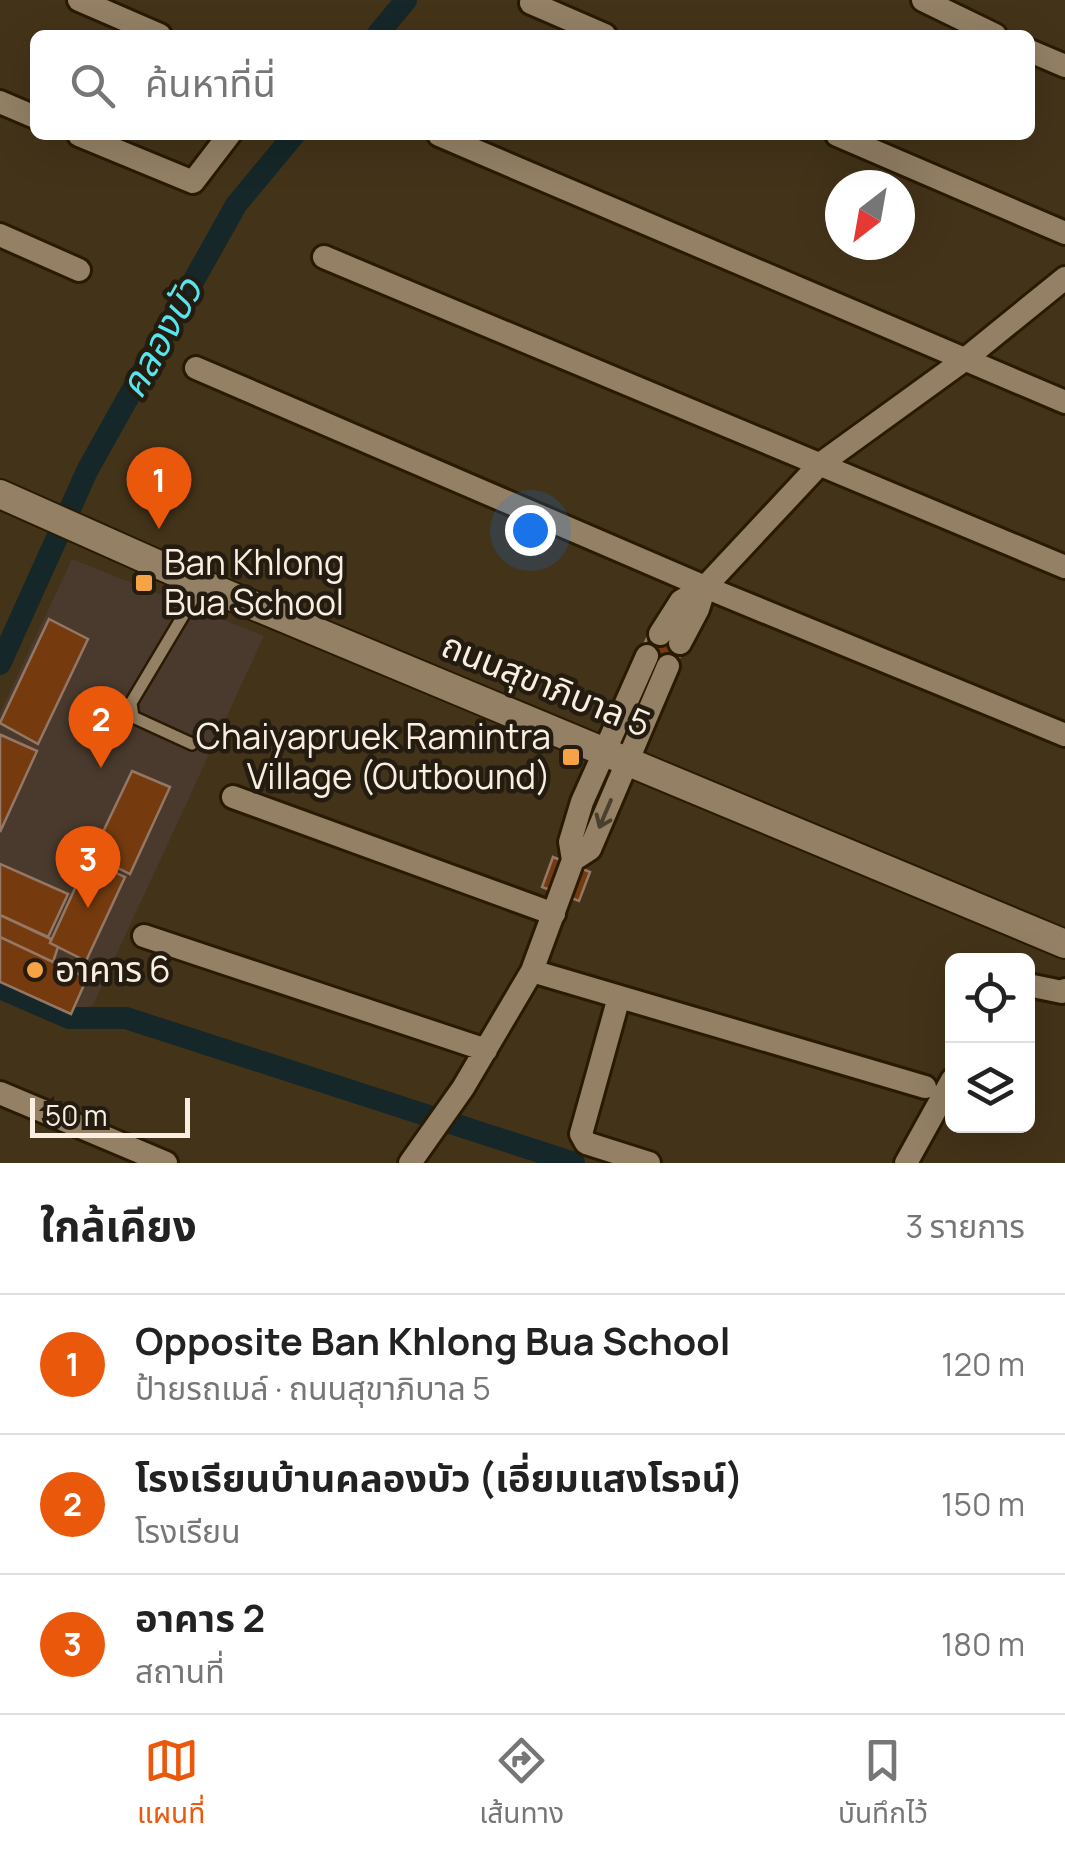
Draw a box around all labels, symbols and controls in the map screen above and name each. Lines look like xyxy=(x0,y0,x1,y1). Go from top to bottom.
search box xyxy=(30,30,1035,140)
text: ค้นหาที่นี่ xyxy=(145,56,276,108)
icon: search xyxy=(65,58,120,113)
north arrow xyxy=(825,170,915,260)
water label: คลองบัว xyxy=(105,267,214,406)
pin: 1 xyxy=(126,446,192,529)
your location xyxy=(505,505,556,556)
place label: Ban Khlong Bua School xyxy=(164,538,345,626)
marker: Ban Khlong Bua School xyxy=(133,572,155,594)
street label: ถนนสุขาภิบาล 5 xyxy=(435,620,658,748)
pin: 2 xyxy=(68,686,134,768)
place label: Chaiyapruek Ramintra Village (Outbound) xyxy=(196,712,551,800)
marker: Chaiyapruek Ramintra Village (Outbound) xyxy=(560,746,582,768)
one-way arrow xyxy=(595,798,613,828)
pin: 3 xyxy=(56,826,120,908)
place label: อาคาร 6 xyxy=(55,945,171,993)
map controls xyxy=(945,953,1035,1133)
button: locate xyxy=(945,953,1035,1043)
marker: อาคาร 6 xyxy=(24,959,46,981)
button: layers xyxy=(945,1043,1035,1133)
scale bar xyxy=(30,1093,190,1138)
text: 50 m xyxy=(45,1096,108,1134)
text: ใกล้เคียง xyxy=(40,1196,197,1254)
text: 3 รายการ xyxy=(905,1204,1025,1248)
text: Opposite Ban Khlong Bua School xyxy=(135,1314,730,1366)
text: 1 xyxy=(65,1342,80,1386)
text: 120 m xyxy=(941,1342,1025,1386)
text: ป้ายรถเมล์ · ถนนสุขาภิบาล 5 xyxy=(135,1366,491,1410)
text: โรงเรียนบ้านคลองบัว (เอี่ยมแสงโรจน์) xyxy=(135,1451,743,1503)
text: 2 xyxy=(63,1482,82,1526)
text: 150 m xyxy=(941,1482,1025,1526)
text: โรงเรียน xyxy=(135,1509,241,1553)
text: อาคาร 2 xyxy=(135,1591,265,1643)
text: 3 xyxy=(63,1622,82,1666)
text: 180 m xyxy=(941,1622,1025,1666)
text: สถานที่ xyxy=(135,1649,225,1693)
tab: แผนที่ xyxy=(137,1733,205,1836)
tab: เส้นทาง xyxy=(479,1733,564,1836)
tab: บันทึกไว้ xyxy=(838,1733,928,1836)

